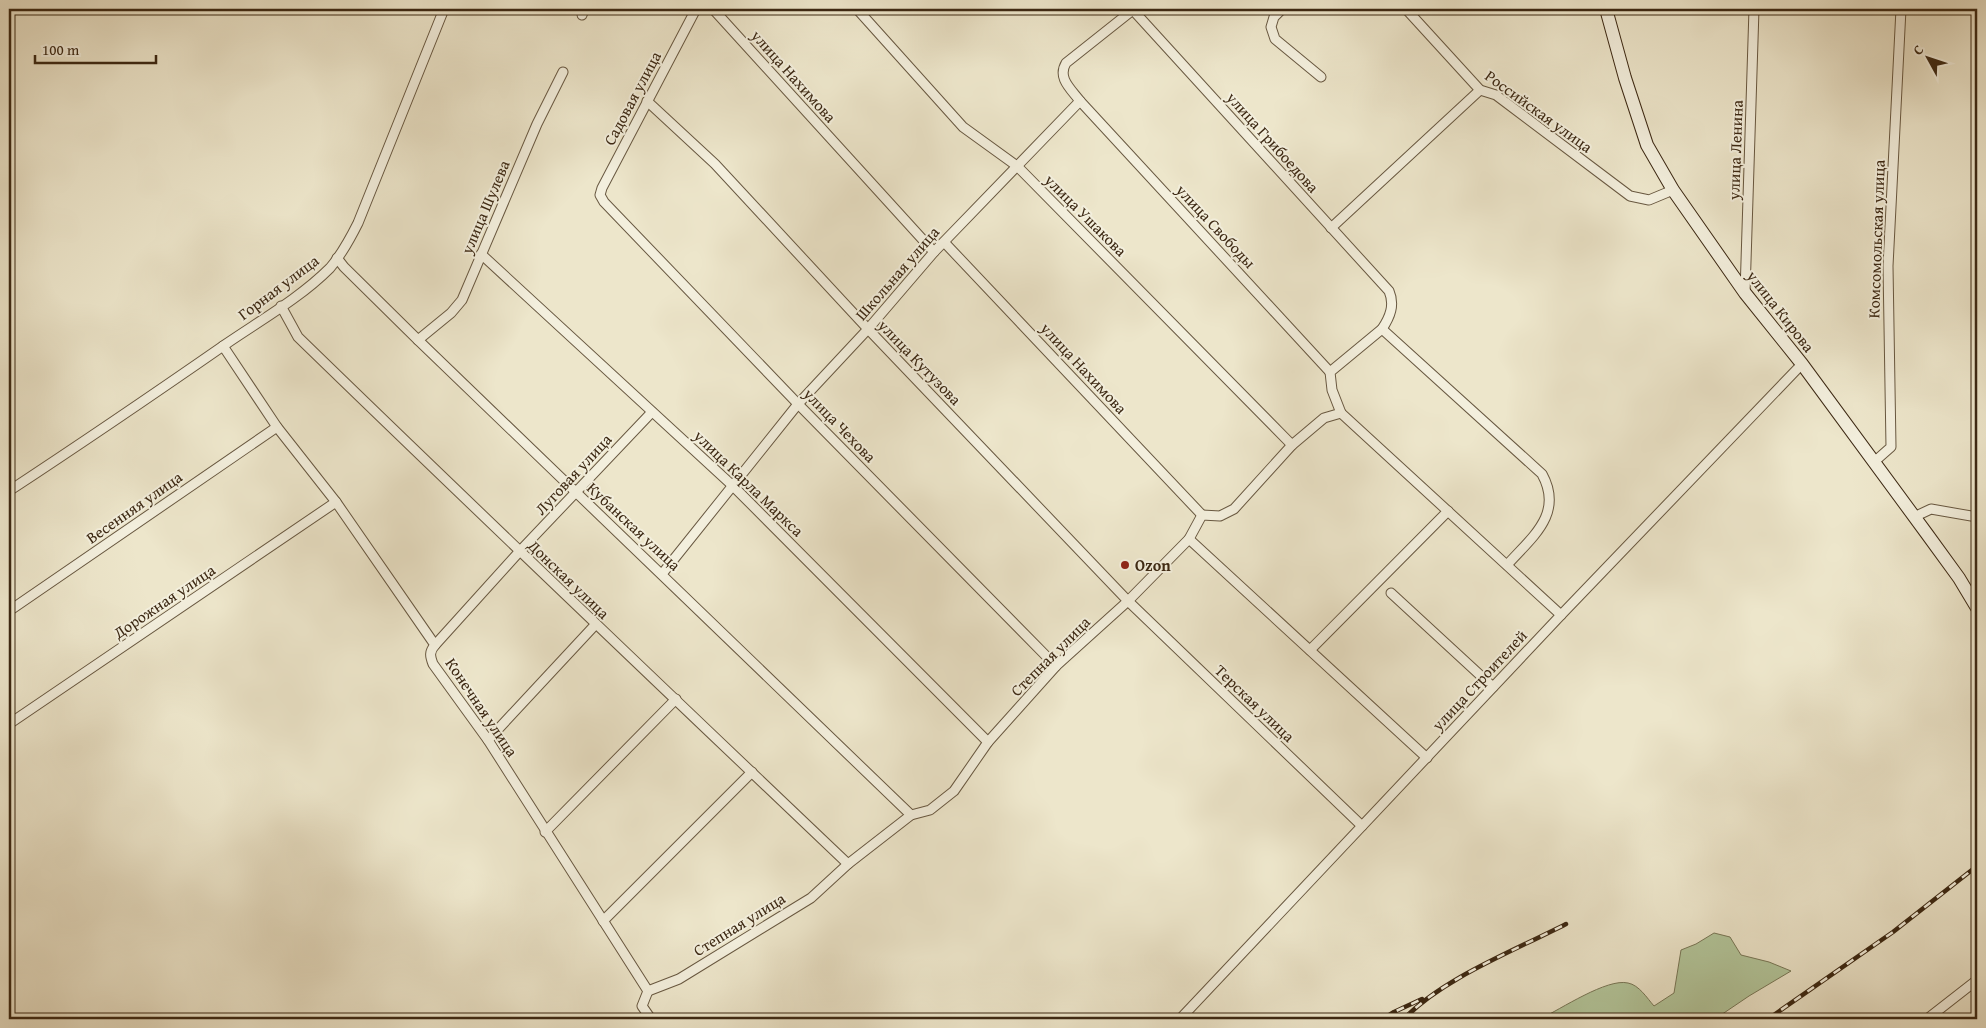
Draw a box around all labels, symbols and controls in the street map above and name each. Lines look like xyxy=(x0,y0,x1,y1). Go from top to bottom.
street label: улица Нахимова xyxy=(745,24,843,128)
scale bar xyxy=(35,32,156,64)
north arrow xyxy=(1904,32,1954,82)
text: 100 m xyxy=(42,39,80,60)
text: С xyxy=(1908,40,1928,59)
street label: Садовая улица xyxy=(597,46,667,149)
street label: Российская улица xyxy=(1480,64,1598,159)
street label: улица Грибоедова xyxy=(1220,85,1325,198)
street label: улица Ленина xyxy=(1721,99,1749,201)
street label: улица Шулева xyxy=(454,156,516,259)
street label: Комсомольская улица xyxy=(1861,159,1891,319)
street label: улица Ушакова xyxy=(1039,168,1133,262)
street label: улица Свободы xyxy=(1170,178,1261,274)
street label: Школьная улица xyxy=(849,220,945,325)
street label: Горная улица xyxy=(232,248,324,326)
street label: улица Кирова xyxy=(1741,264,1821,357)
street label: улица Кутузова xyxy=(872,313,967,411)
street label: улица Нахимова xyxy=(1034,316,1133,419)
street label: улица Чехова xyxy=(797,382,882,468)
street label: улица Карла Маркса xyxy=(688,423,810,542)
street label: Луговая улица xyxy=(529,428,617,520)
street label: Весенняя улица xyxy=(81,465,187,549)
street label: Кубанская улица xyxy=(582,476,687,576)
street label: Донская улица xyxy=(522,533,616,625)
place label: Ozon xyxy=(1135,553,1171,577)
street label: Дорожная улица xyxy=(107,558,220,645)
marker: Ozon xyxy=(1119,559,1131,571)
street label: Степная улица xyxy=(1005,610,1096,701)
street label: улица Строителей xyxy=(1425,624,1533,737)
street label: Конечная улица xyxy=(440,653,524,762)
street label: Терская улица xyxy=(1210,659,1301,748)
street label: Степная улица xyxy=(688,886,790,962)

